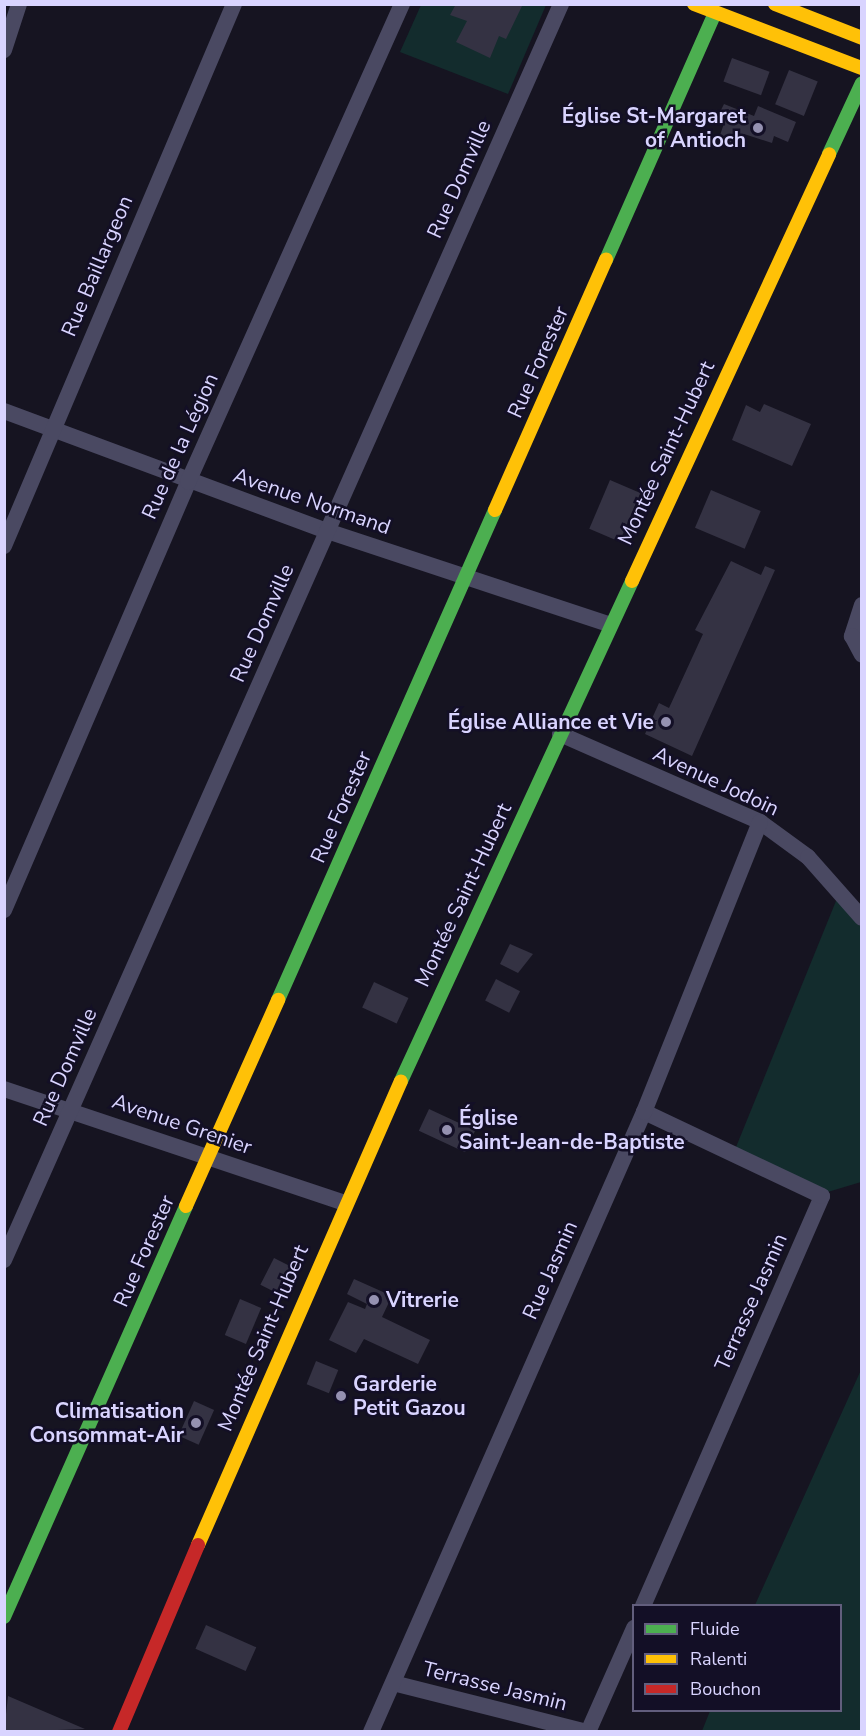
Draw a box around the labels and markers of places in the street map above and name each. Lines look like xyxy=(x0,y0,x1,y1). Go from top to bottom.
place label: Église St-Margaret of Antioch xyxy=(562,103,746,153)
marker: Église St-Margaret of Antioch xyxy=(751,121,765,135)
place label: Église Alliance et Vie xyxy=(448,709,654,735)
marker: Église Alliance et Vie xyxy=(659,715,673,729)
place label: Église Saint-Jean-de-Baptiste xyxy=(459,1105,685,1155)
marker: Église Saint-Jean-de-Baptiste xyxy=(440,1123,454,1137)
place label: Vitrerie xyxy=(386,1287,459,1313)
marker: Vitrerie xyxy=(367,1293,381,1307)
place label: Garderie Petit Gazou xyxy=(353,1371,466,1421)
marker: Garderie Petit Gazou xyxy=(334,1389,348,1403)
place label: Climatisation Consommat-Air xyxy=(30,1398,184,1448)
marker: Climatisation Consommat-Air xyxy=(189,1416,203,1430)

